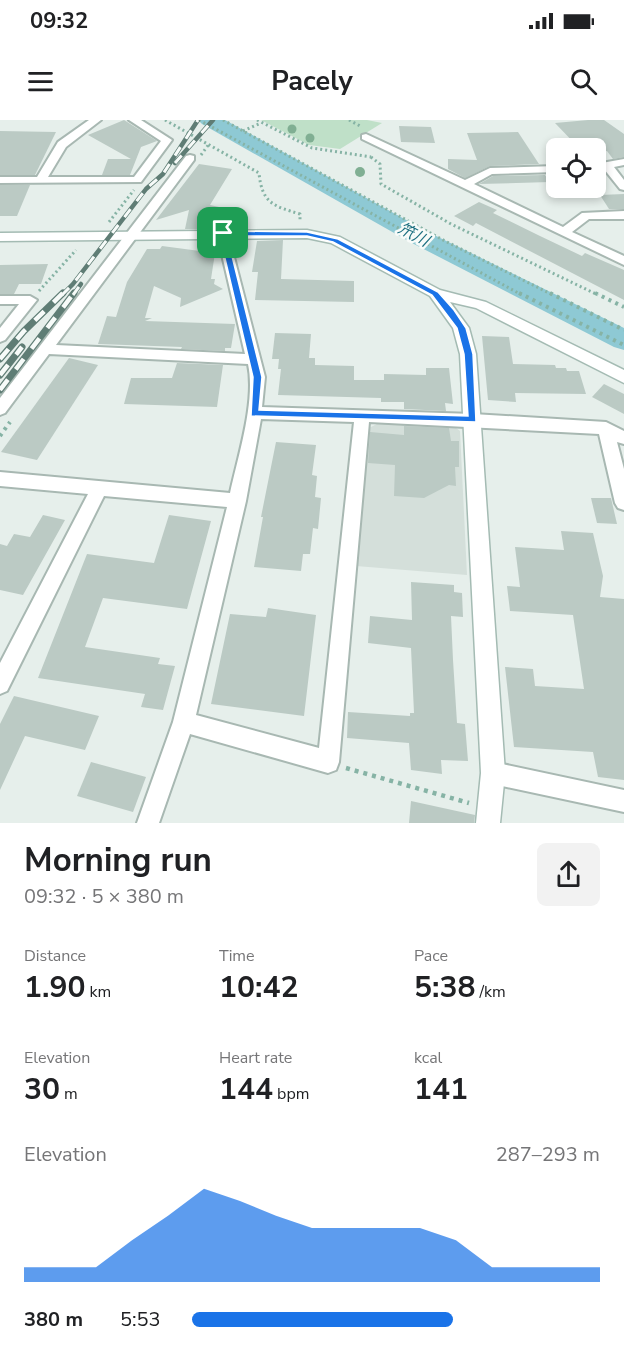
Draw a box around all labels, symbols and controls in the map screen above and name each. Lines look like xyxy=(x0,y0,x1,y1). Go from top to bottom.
text: 09:32 xyxy=(30,6,88,36)
text: Pacely xyxy=(271,63,353,100)
icon: menu xyxy=(24,65,57,98)
icon: search xyxy=(567,65,600,98)
map controls xyxy=(546,138,606,198)
button: locate xyxy=(546,138,606,198)
pin xyxy=(197,207,248,258)
icon: arrive xyxy=(206,216,239,249)
water label: 笊川 xyxy=(394,218,435,253)
text: Morning run xyxy=(24,838,212,883)
button: share xyxy=(537,843,600,906)
text: 09:32 · 5 × 380 m xyxy=(24,883,184,910)
text: Distance xyxy=(24,945,86,967)
text: Time xyxy=(219,945,255,967)
text: Pace xyxy=(414,945,448,967)
text: 1.90 xyxy=(24,967,85,1008)
text: 10:42 xyxy=(219,967,298,1008)
text: 5:38 xyxy=(414,967,475,1008)
text: km xyxy=(85,981,111,1003)
text: /km xyxy=(475,981,506,1003)
text: Elevation xyxy=(24,1047,90,1069)
text: Heart rate xyxy=(219,1047,292,1069)
text: kcal xyxy=(414,1047,442,1069)
text: 30 xyxy=(24,1069,60,1110)
text: 144 xyxy=(219,1069,273,1110)
text: 141 xyxy=(414,1069,468,1110)
text: m xyxy=(60,1083,78,1105)
text: bpm xyxy=(273,1083,309,1105)
text: Elevation xyxy=(24,1141,107,1168)
text: 287–293 m xyxy=(496,1141,600,1168)
text: 380 m xyxy=(24,1306,83,1333)
text: 5:53 xyxy=(120,1306,161,1333)

